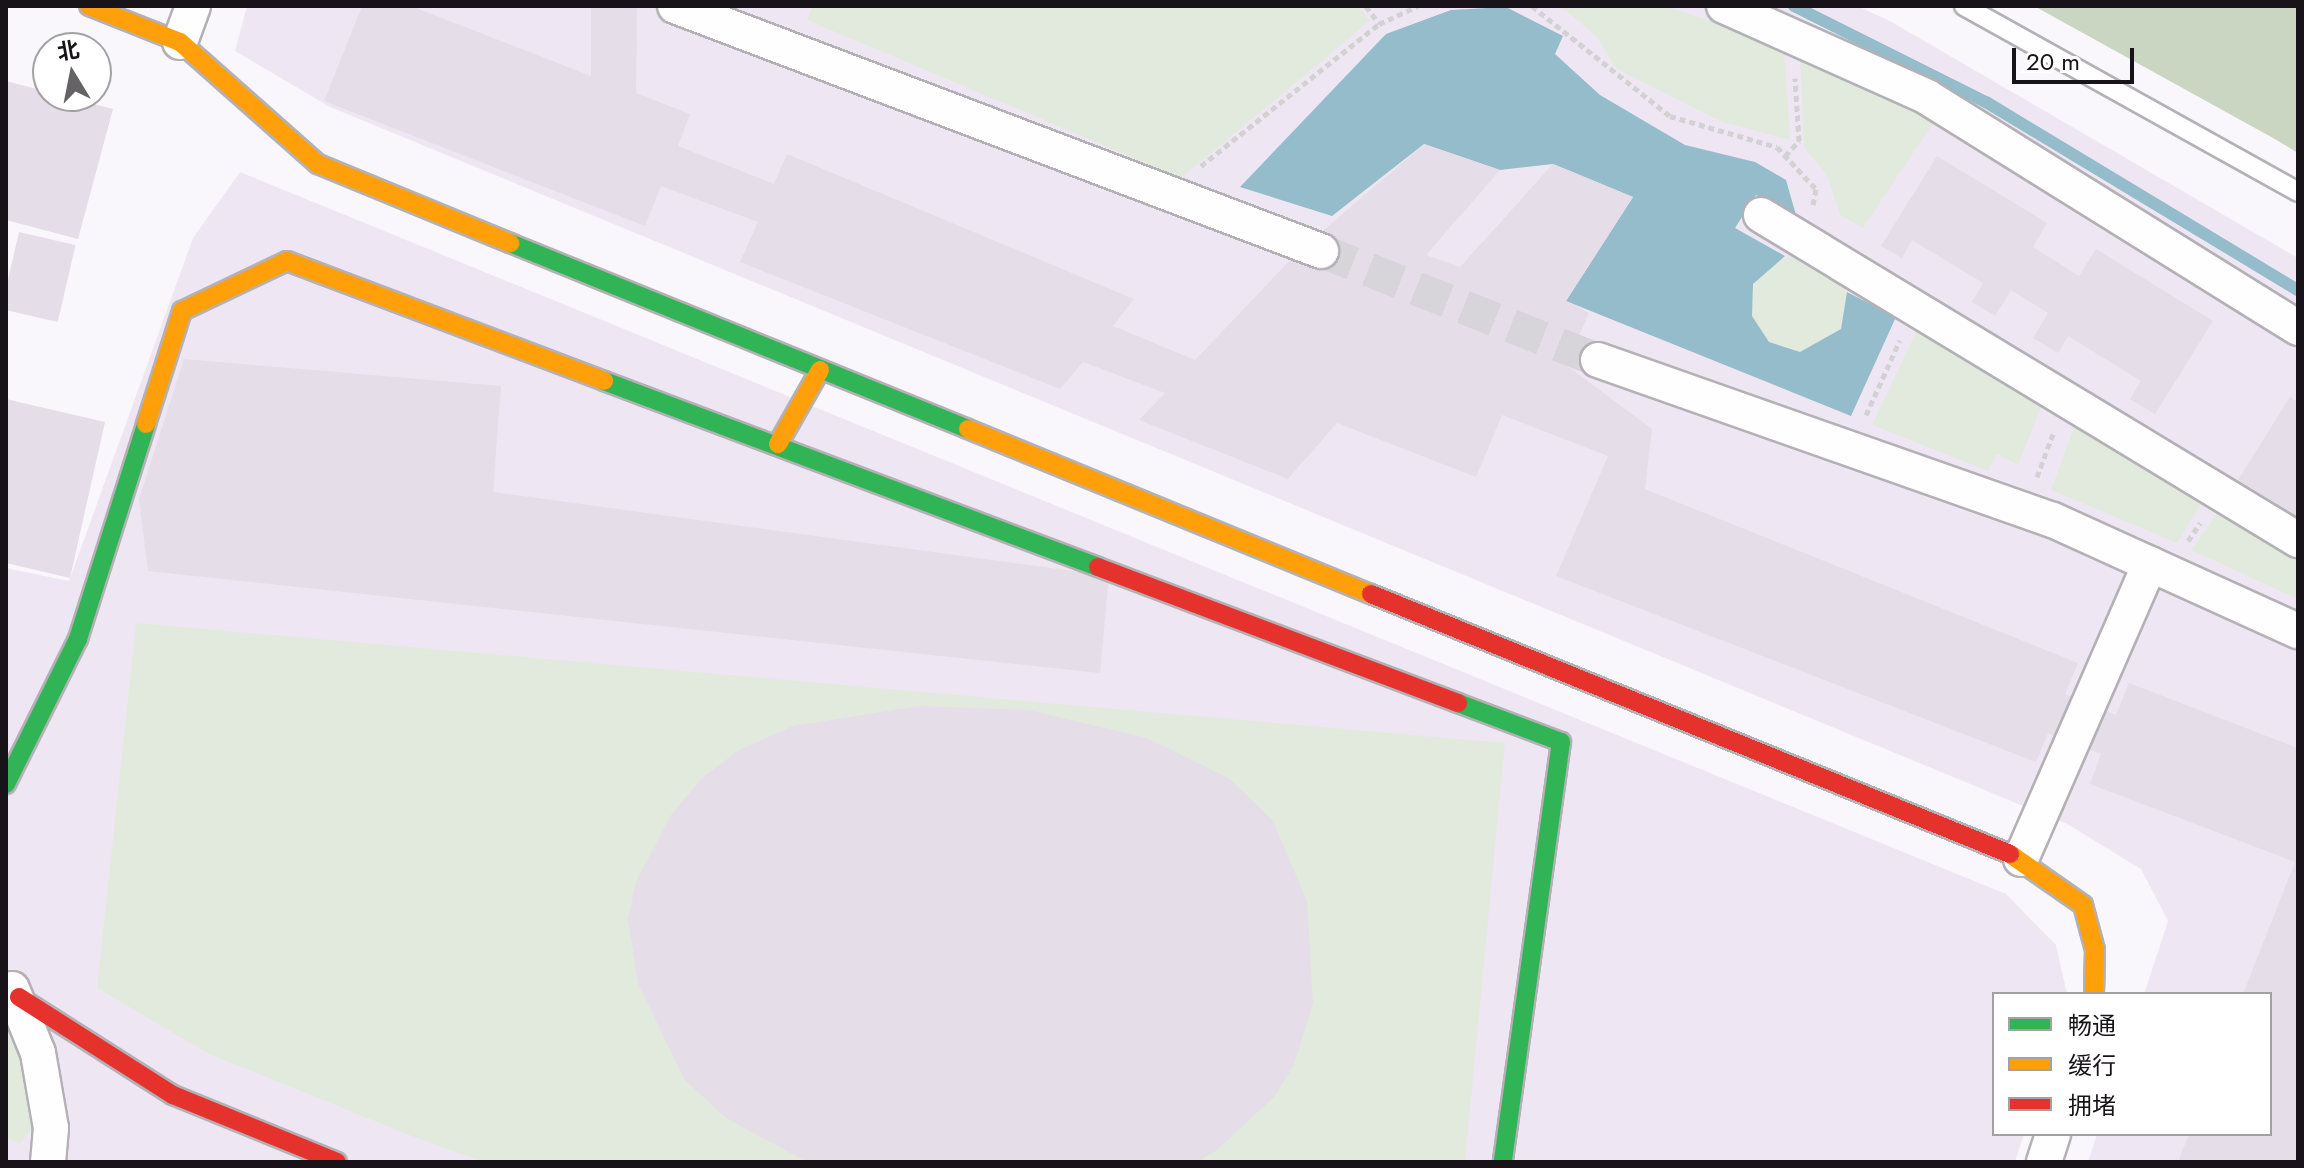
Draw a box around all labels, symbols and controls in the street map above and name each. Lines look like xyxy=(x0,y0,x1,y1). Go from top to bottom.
north arrow xyxy=(32,32,112,112)
scale bar xyxy=(2016,32,2138,82)
text: 北 xyxy=(55,33,82,68)
text: 20 m xyxy=(2026,44,2080,79)
legend xyxy=(1992,992,2272,1136)
text: 畅通 xyxy=(2068,1008,2116,1043)
text: 缓行 xyxy=(2068,1048,2116,1083)
text: 拥堵 xyxy=(2068,1088,2116,1123)

